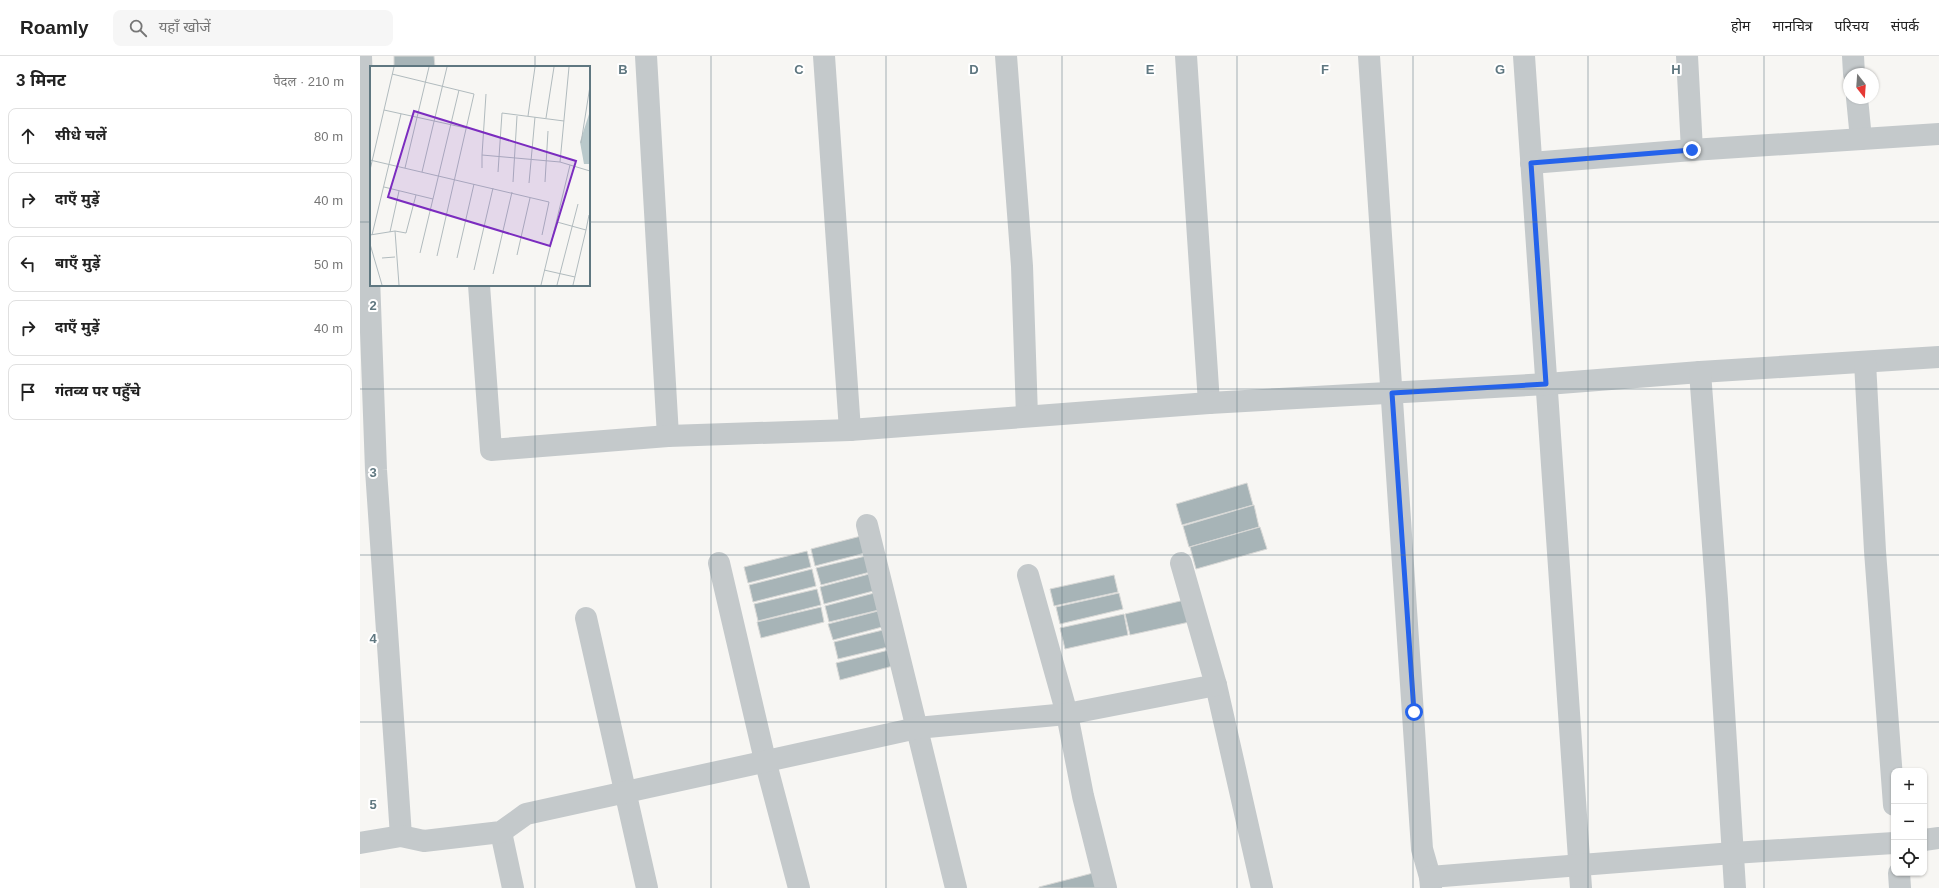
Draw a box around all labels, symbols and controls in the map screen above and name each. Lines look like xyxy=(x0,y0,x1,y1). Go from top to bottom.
search box xyxy=(113,10,393,46)
text: Roamly xyxy=(20,17,89,38)
icon: search xyxy=(127,17,149,39)
text: यहाँ खोजें xyxy=(159,18,211,35)
text: होम xyxy=(1731,18,1750,34)
text: मानचित्र xyxy=(1772,18,1813,34)
text: परिचय xyxy=(1835,18,1869,34)
text: संपर्क xyxy=(1891,18,1919,34)
text: B xyxy=(618,62,628,77)
text: C xyxy=(794,62,804,77)
text: D xyxy=(969,62,979,77)
text: E xyxy=(1146,62,1155,77)
text: F xyxy=(1321,62,1329,77)
text: G xyxy=(1495,62,1505,77)
text: H xyxy=(1671,62,1681,77)
inset map xyxy=(370,66,590,286)
north arrow xyxy=(1843,68,1879,104)
text: 3 मिनट xyxy=(16,71,66,90)
text: पैदल · 210 m xyxy=(273,74,344,89)
icon: ahead xyxy=(17,125,39,147)
text: सीधे चलें xyxy=(55,126,106,143)
text: 80 m xyxy=(314,129,343,144)
route end xyxy=(1683,141,1701,159)
icon: right xyxy=(17,189,39,211)
text: दाएँ मुड़ें xyxy=(55,190,99,207)
text: 40 m xyxy=(314,193,343,208)
icon: left xyxy=(17,253,39,275)
text: बाएँ मुड़ें xyxy=(55,254,100,271)
text: 50 m xyxy=(314,257,343,272)
text: 2 xyxy=(369,298,377,313)
icon: right xyxy=(17,317,39,339)
text: दाएँ मुड़ें xyxy=(55,318,99,335)
text: 40 m xyxy=(314,321,343,336)
icon: arrive xyxy=(17,381,39,403)
text: गंतव्य पर पहुँचे xyxy=(55,382,140,399)
text: 3 xyxy=(369,465,377,480)
text: 4 xyxy=(369,631,377,646)
route start xyxy=(1405,703,1423,721)
map controls xyxy=(1891,768,1927,876)
button: + xyxy=(1891,768,1927,804)
text: 5 xyxy=(369,797,377,812)
button: − xyxy=(1891,804,1927,840)
button: locate xyxy=(1891,840,1927,876)

